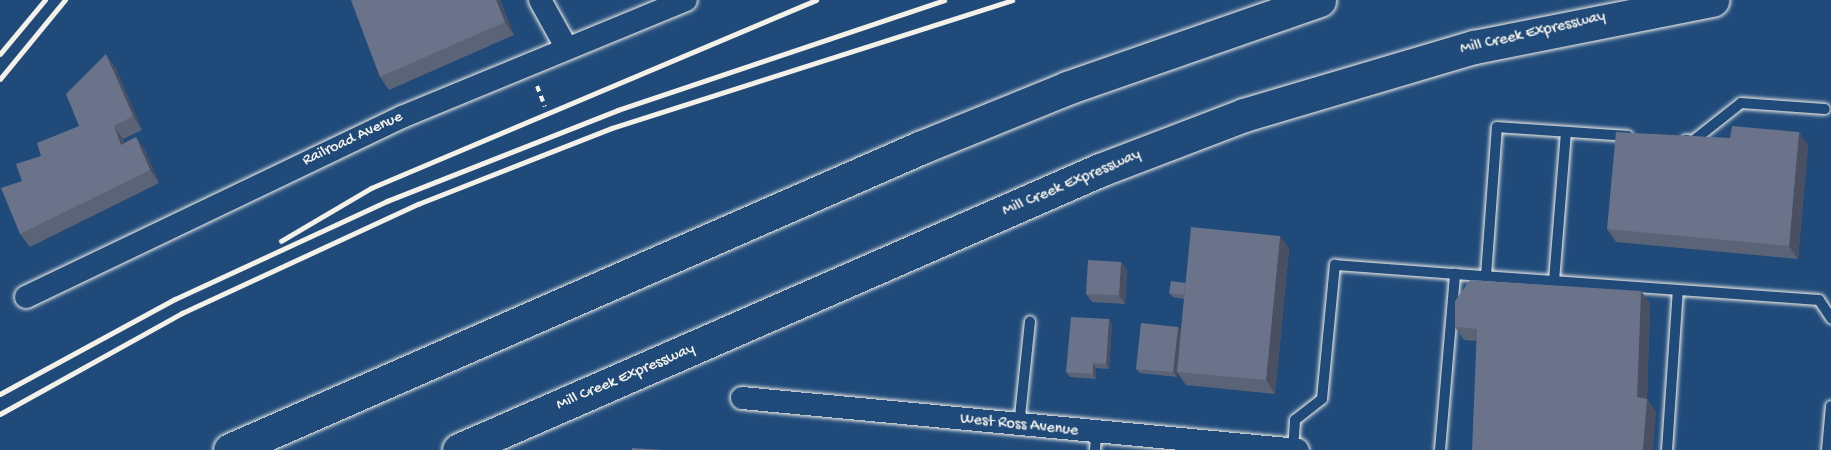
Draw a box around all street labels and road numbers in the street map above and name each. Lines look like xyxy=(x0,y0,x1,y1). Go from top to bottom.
street label: Mill Creek Expressway xyxy=(1459,8,1607,60)
street label: Railroad Avenue xyxy=(300,108,406,172)
street label: Mill Creek Expressway xyxy=(1000,146,1144,222)
street label: Mill Creek Expressway xyxy=(554,340,698,416)
street label: West Ross Avenue xyxy=(959,410,1079,442)

